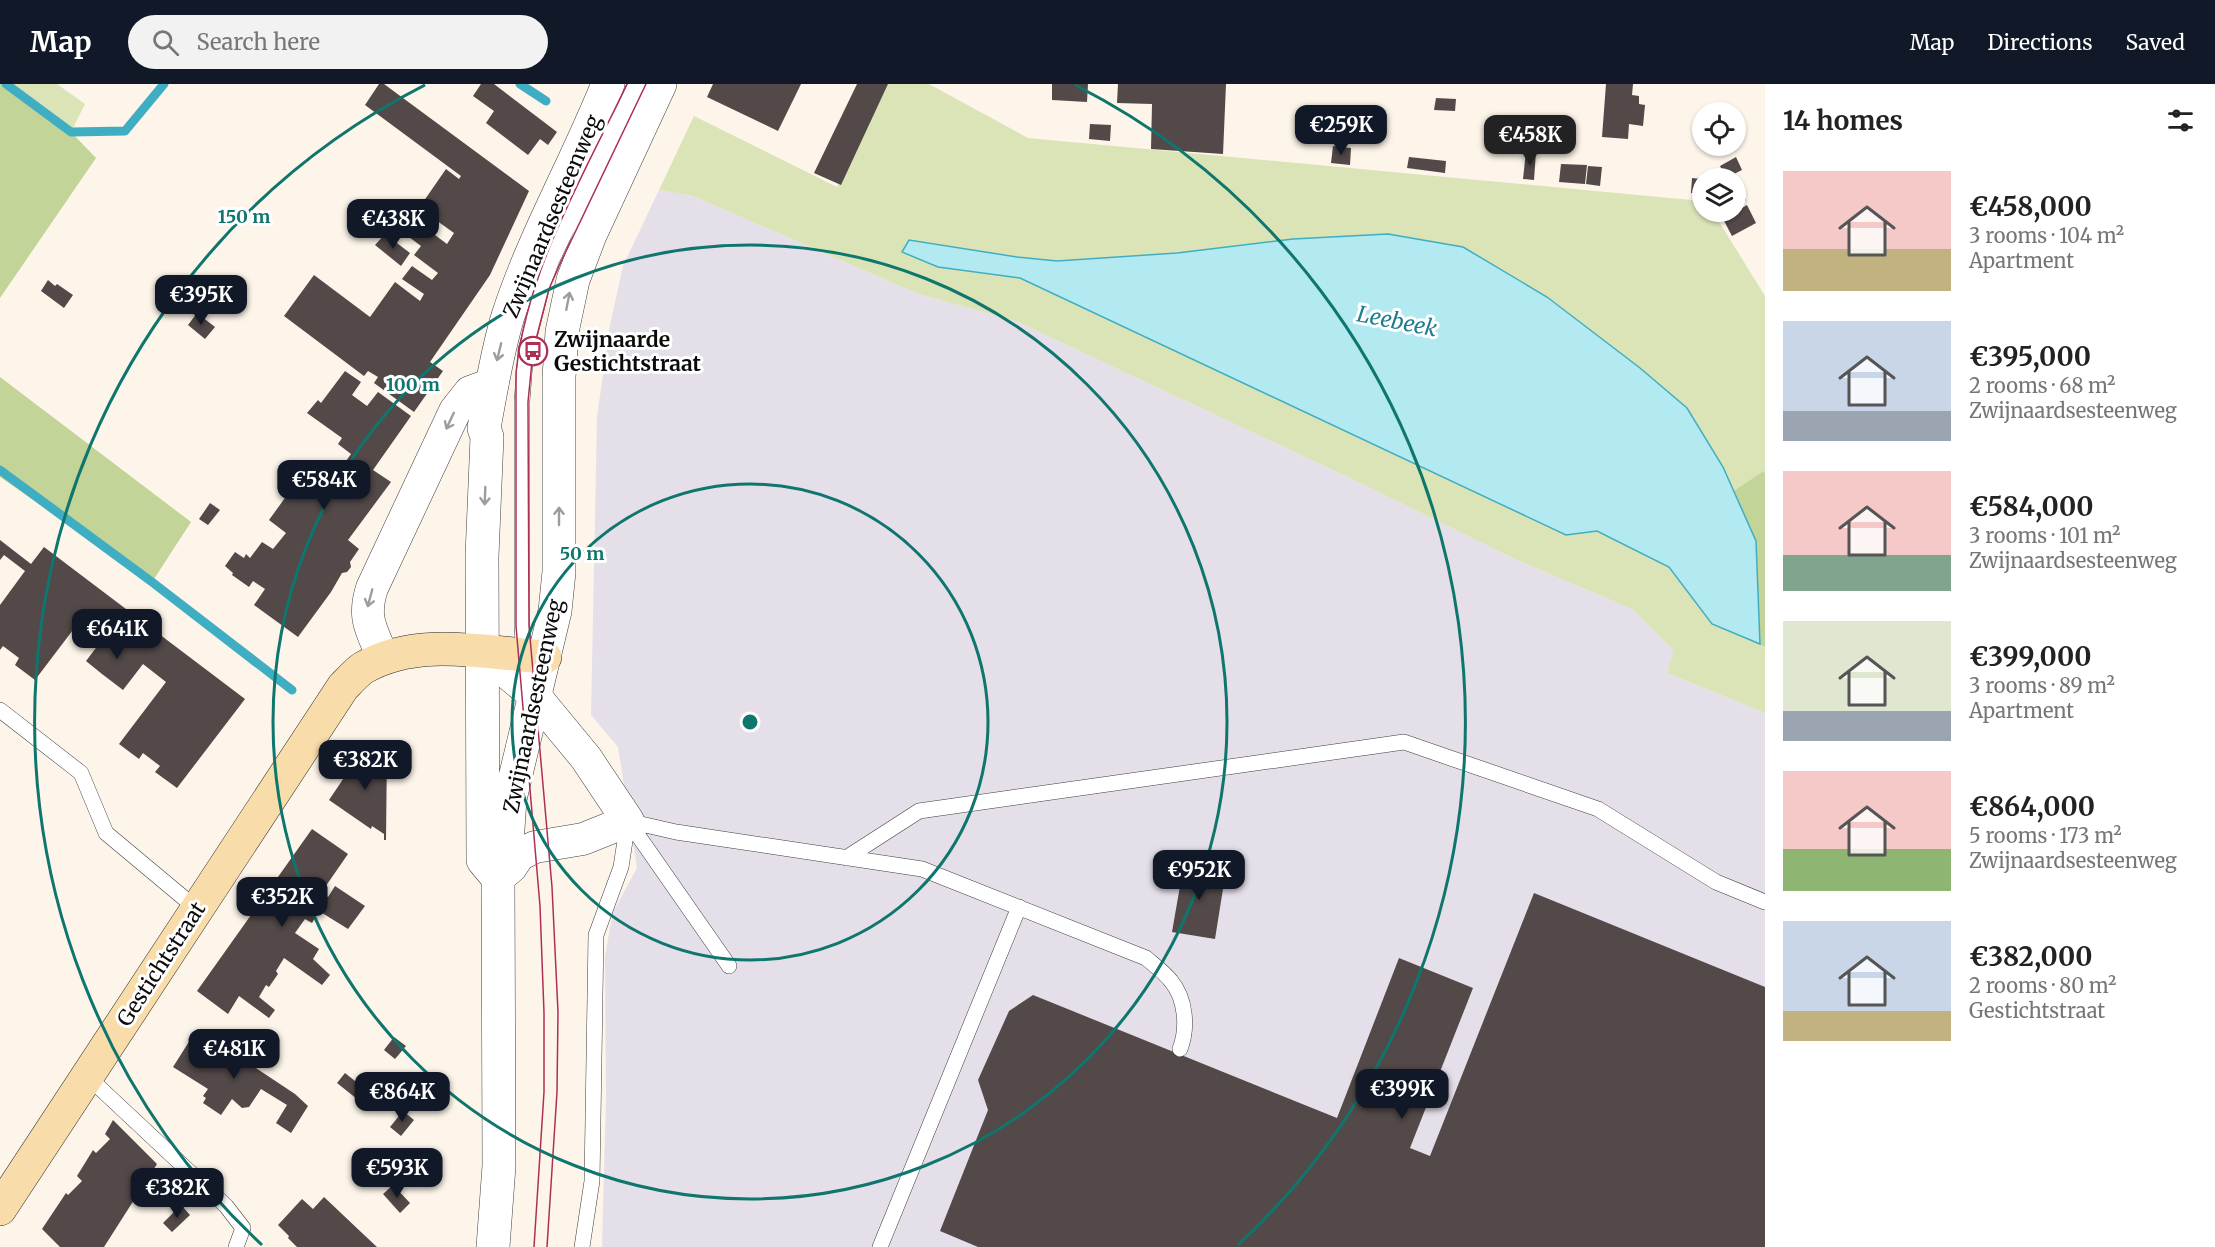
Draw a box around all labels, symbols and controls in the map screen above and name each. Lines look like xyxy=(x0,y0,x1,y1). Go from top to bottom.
search box xyxy=(128,15,548,69)
text: Map xyxy=(30,24,92,60)
icon: search xyxy=(149,26,182,59)
text: Search here xyxy=(197,28,320,56)
text: Map xyxy=(1910,29,1954,56)
text: Directions xyxy=(1987,29,2092,56)
text: Saved xyxy=(2125,29,2185,56)
map controls xyxy=(1692,102,1746,222)
button: locate xyxy=(1692,102,1746,156)
text: 14 homes xyxy=(1783,104,1903,137)
icon: filters xyxy=(2164,104,2197,137)
pin: €259K xyxy=(1299,105,1383,156)
street label: Zwijnaardsesteenweg xyxy=(497,110,607,322)
text: €259K xyxy=(1309,112,1373,137)
pin: €458K xyxy=(1488,115,1572,166)
text: €458K xyxy=(1498,122,1562,147)
button: layers xyxy=(1692,168,1746,222)
text: €458,000 xyxy=(1969,190,2092,223)
icon: home xyxy=(1831,195,1903,267)
pin: €438K xyxy=(351,199,435,250)
text: 150 m xyxy=(218,205,270,228)
text: €438K xyxy=(361,206,425,231)
text: 3 rooms · 104 m² xyxy=(1969,223,2124,248)
text: Apartment xyxy=(1969,248,2074,273)
pin: €395K xyxy=(159,275,243,326)
text: €395K xyxy=(169,282,233,307)
one-way arrow xyxy=(563,292,574,311)
water label: Leebeek xyxy=(1355,300,1439,342)
place label: Zwijnaarde Gestichtstraat xyxy=(554,326,702,377)
bus stop icon: Zwijnaarde Gestichtstraat xyxy=(517,335,549,367)
text: €395,000 xyxy=(1969,340,2091,373)
one-way arrow xyxy=(492,342,504,361)
icon: home xyxy=(1831,345,1903,417)
text: 100 m xyxy=(386,373,440,396)
text: 2 rooms · 68 m² xyxy=(1969,373,2116,398)
text: Zwijnaardsesteenweg xyxy=(1969,398,2177,423)
one-way arrow xyxy=(444,411,456,429)
pin: €584K xyxy=(282,460,366,511)
text: €584K xyxy=(291,467,357,492)
one-way arrow xyxy=(479,485,490,505)
text: €584,000 xyxy=(1969,490,2093,523)
icon: home xyxy=(1831,495,1903,567)
one-way arrow xyxy=(553,507,565,527)
text: 3 rooms · 101 m² xyxy=(1969,523,2120,548)
text: 50 m xyxy=(560,542,604,565)
text: Zwijnaardsesteenweg xyxy=(1969,548,2177,573)
one-way arrow xyxy=(363,588,375,607)
street label: Zwijnaardsesteenweg xyxy=(497,596,569,816)
pin: €641K xyxy=(75,609,159,660)
text: €641K xyxy=(86,616,148,641)
text: €399,000 xyxy=(1969,640,2091,673)
icon: home xyxy=(1831,645,1903,717)
text: 3 rooms · 89 m² xyxy=(1969,673,2115,698)
text: Apartment xyxy=(1969,698,2074,723)
centre of rings xyxy=(740,712,760,732)
pin: €382K xyxy=(323,740,407,791)
text: €382K xyxy=(333,747,397,772)
text: €864,000 xyxy=(1969,790,2095,823)
icon: home xyxy=(1831,795,1903,867)
text: 5 rooms · 173 m² xyxy=(1969,823,2122,848)
text: Zwijnaardsesteenweg xyxy=(1969,848,2177,873)
pin: €952K xyxy=(1157,850,1241,901)
text: €952K xyxy=(1167,857,1231,882)
pin: €352K xyxy=(240,877,324,928)
text: €352K xyxy=(251,884,314,909)
street label: Gestichtstraat xyxy=(111,897,211,1031)
text: €382,000 xyxy=(1969,940,2092,973)
icon: home xyxy=(1831,945,1903,1017)
text: 2 rooms · 80 m² xyxy=(1969,973,2116,998)
text: Gestichtstraat xyxy=(1969,998,2105,1023)
pin: €481K xyxy=(192,1029,276,1080)
text: €481K xyxy=(203,1036,265,1061)
pin: €399K xyxy=(1360,1069,1444,1120)
pin: €864K xyxy=(360,1072,444,1123)
text: €399K xyxy=(1370,1076,1434,1101)
text: €864K xyxy=(369,1079,435,1104)
pin: €593K xyxy=(355,1148,439,1199)
text: €593K xyxy=(366,1155,428,1180)
pin: €382K xyxy=(135,1168,219,1219)
text: €382K xyxy=(145,1175,209,1200)

